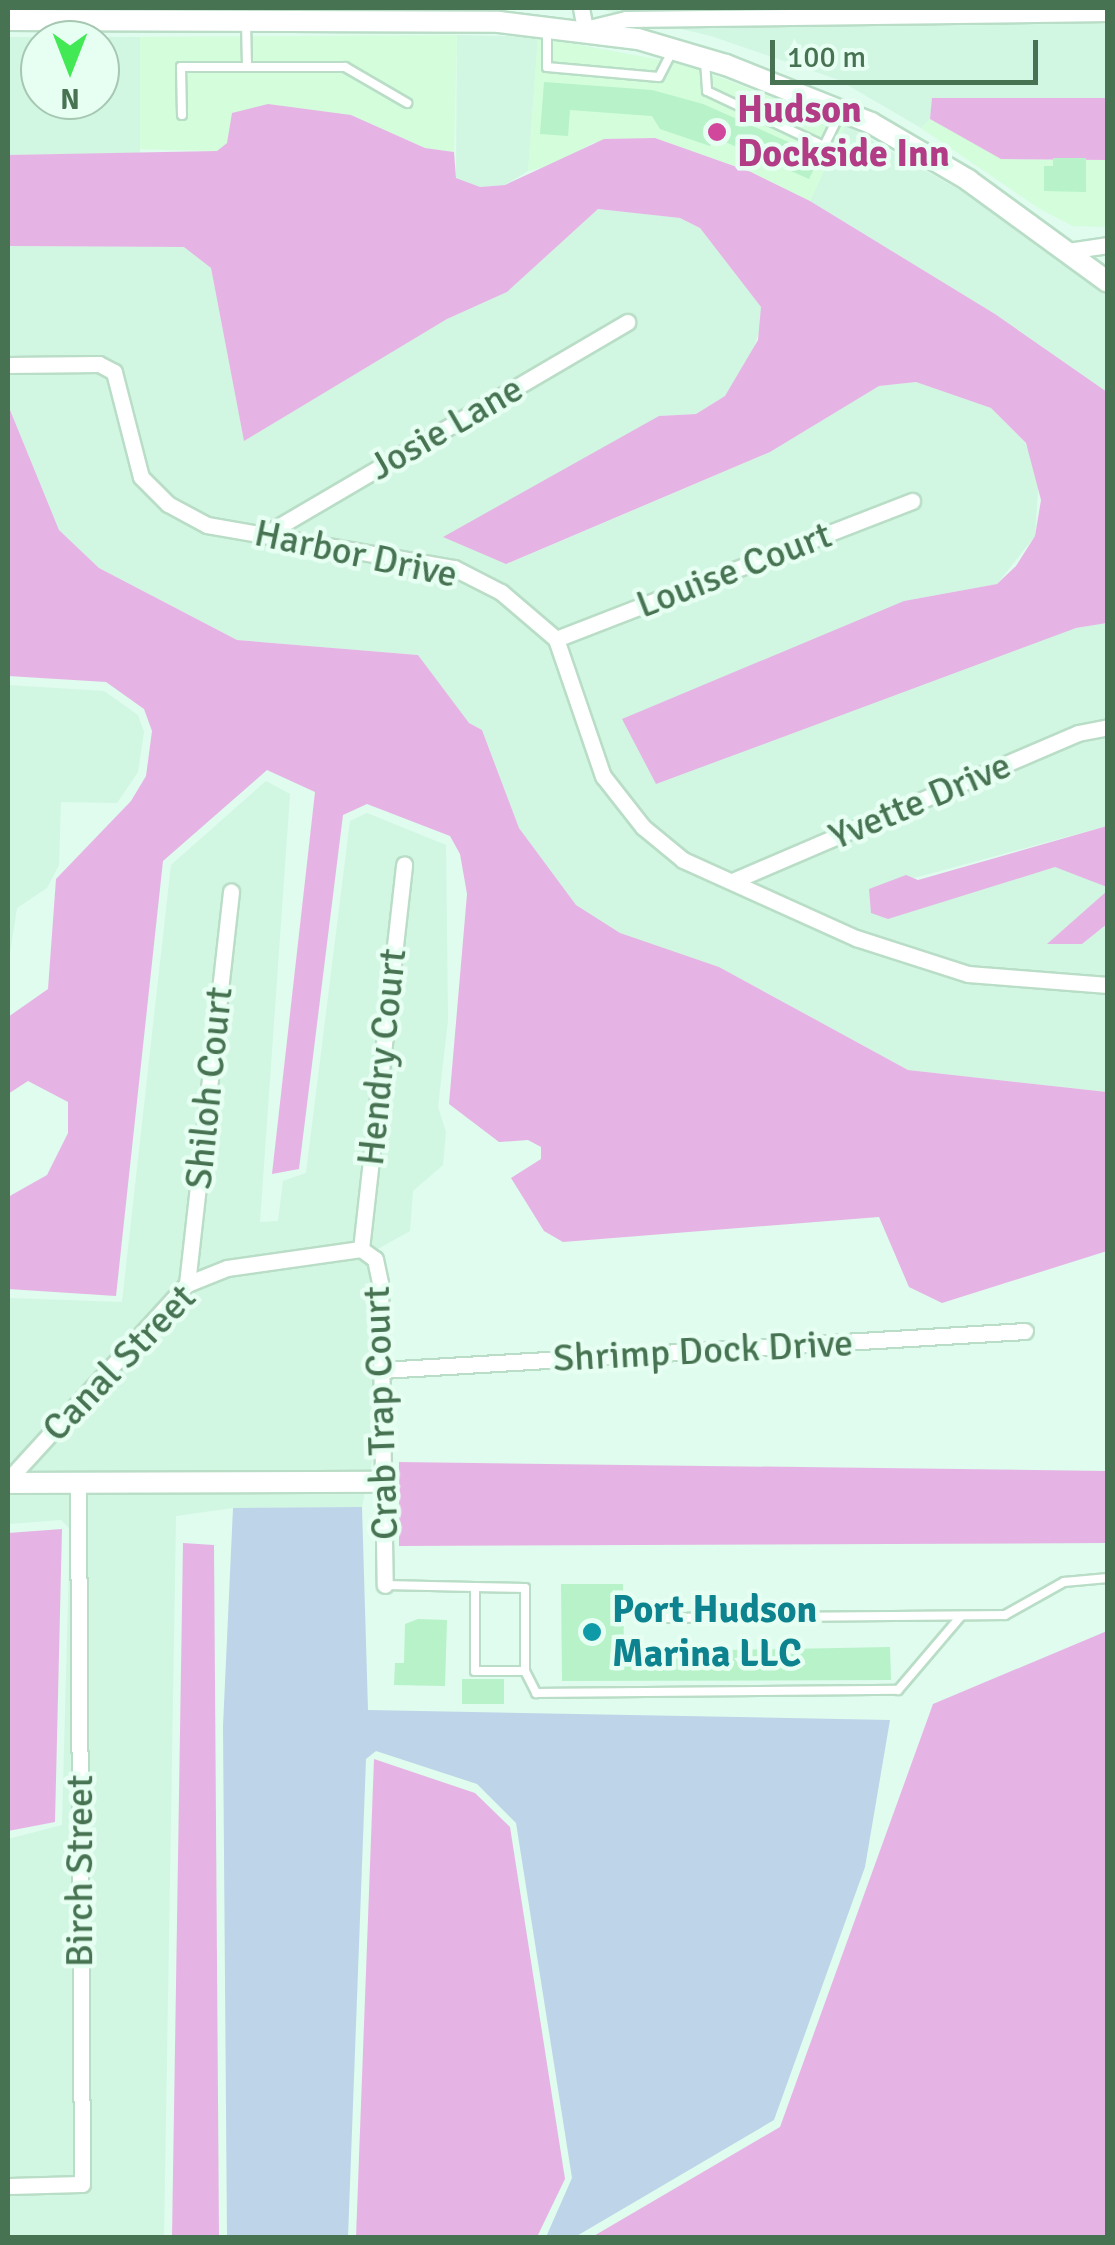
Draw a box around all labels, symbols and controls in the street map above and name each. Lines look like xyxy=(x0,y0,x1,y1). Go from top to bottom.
north arrow xyxy=(20,20,120,120)
scale bar xyxy=(775,20,1042,82)
text: 100 m xyxy=(787,39,866,76)
text: N xyxy=(60,81,80,115)
place label: Hudson Dockside Inn xyxy=(737,87,950,176)
marker: Hudson Dockside Inn xyxy=(706,121,728,143)
street label: Josie Lane xyxy=(361,366,531,490)
street label: Harbor Drive xyxy=(250,510,462,598)
street label: Louise Court xyxy=(630,512,838,628)
street label: Yvette Drive xyxy=(822,742,1018,860)
street label: Hendry Court xyxy=(348,946,416,1168)
street label: Shiloh Court xyxy=(176,985,242,1191)
street label: Canal Street xyxy=(33,1275,205,1451)
street label: Crab Trap Court xyxy=(354,1285,408,1541)
street label: Shrimp Dock Drive xyxy=(552,1320,854,1382)
place label: Port Hudson Marina LLC xyxy=(612,1587,817,1676)
marker: Port Hudson Marina LLC xyxy=(581,1621,603,1643)
street label: Birch Street xyxy=(57,1775,103,1967)

